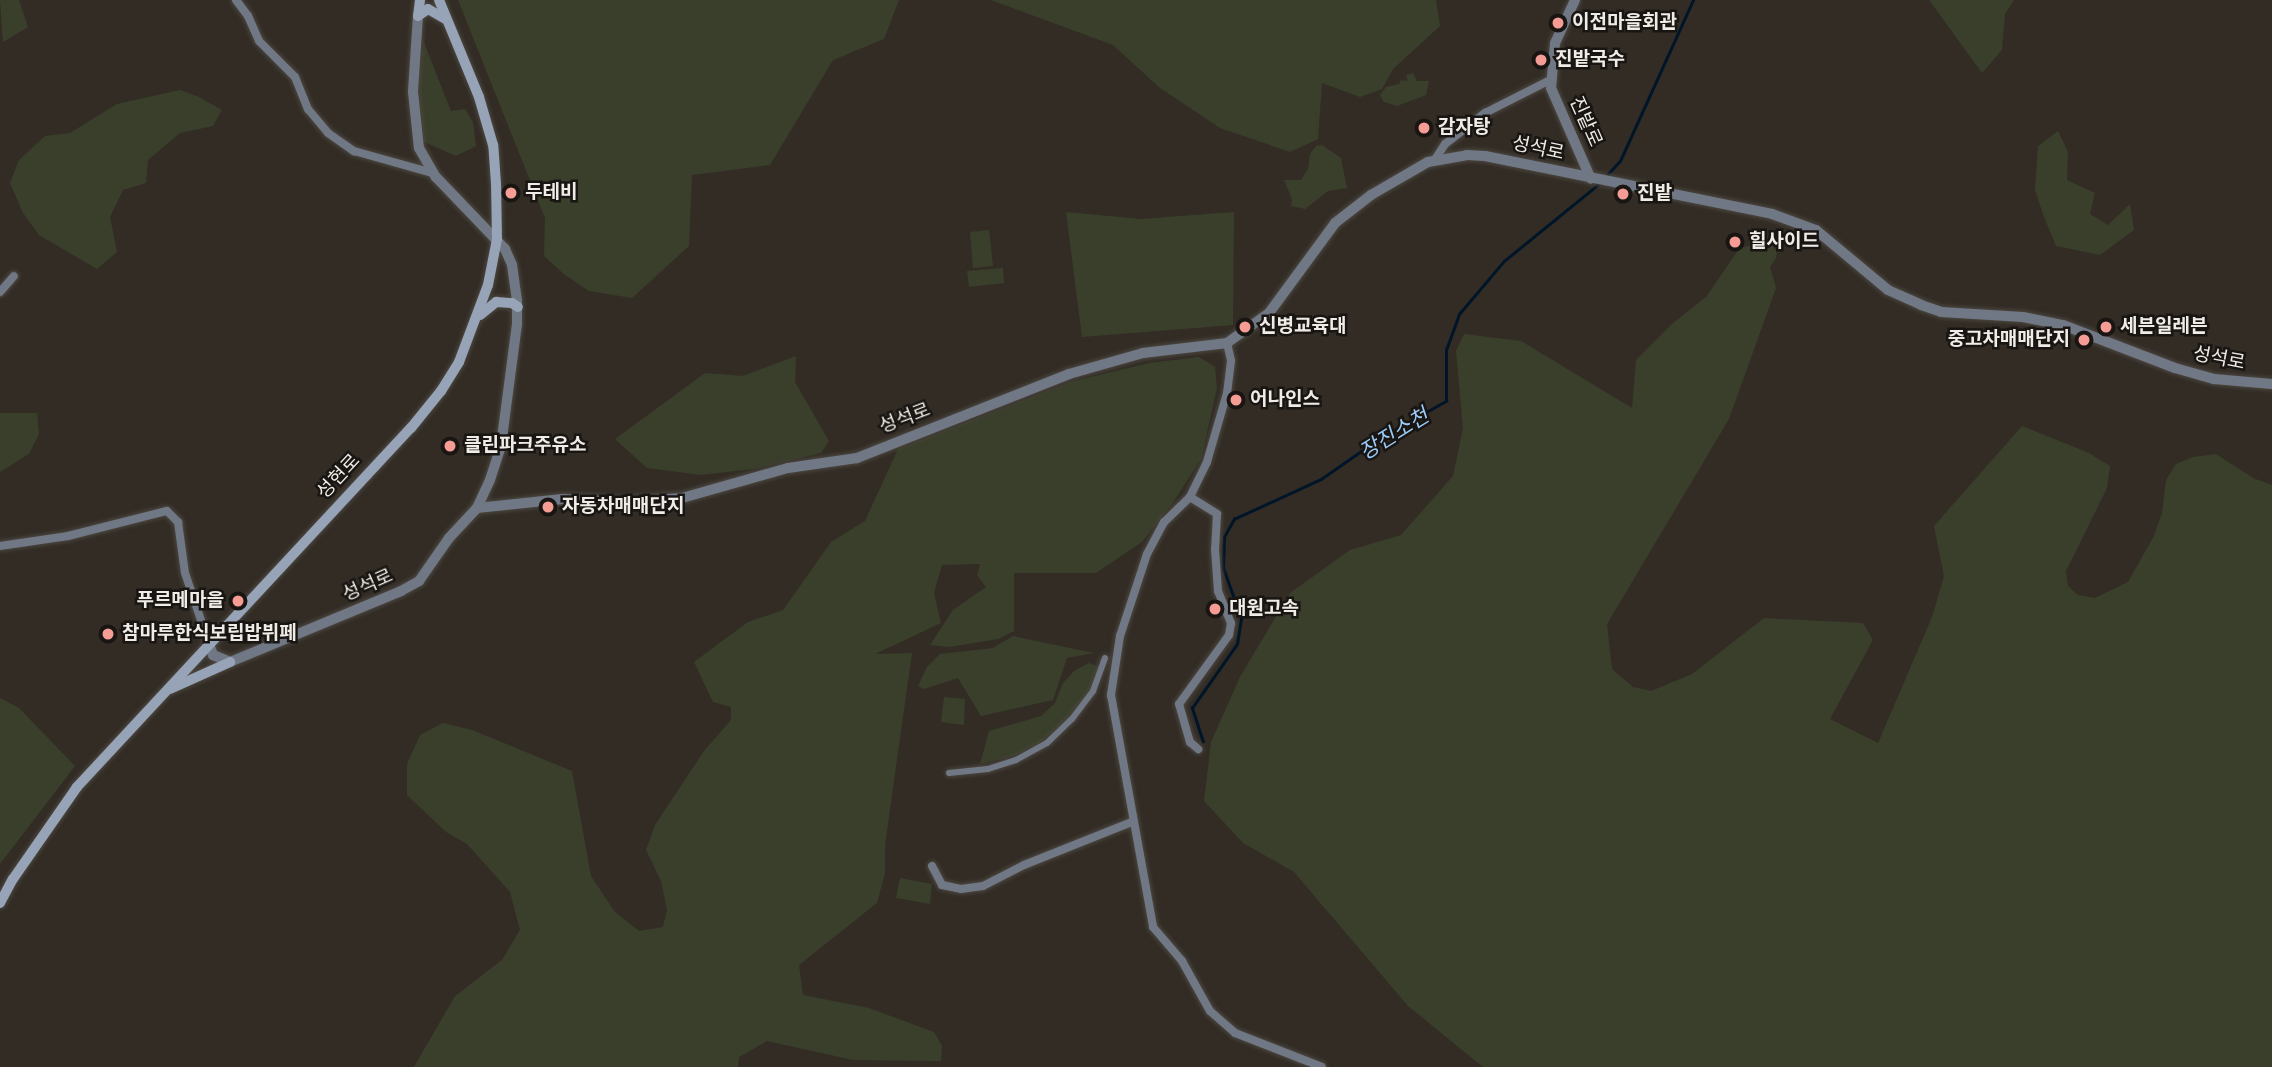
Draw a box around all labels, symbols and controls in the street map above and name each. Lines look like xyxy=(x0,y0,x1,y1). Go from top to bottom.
place label: 이전마을회관 xyxy=(1572,12,1677,34)
marker: 이전마을회관 xyxy=(1550,15,1566,31)
place label: 진밭국수 xyxy=(1555,49,1625,71)
marker: 진밭국수 xyxy=(1533,52,1549,68)
street label: 진밭로 xyxy=(1564,93,1606,151)
place label: 감자탕 xyxy=(1438,117,1490,139)
marker: 감자탕 xyxy=(1416,120,1432,136)
street label: 성석로 xyxy=(1510,132,1566,166)
place label: 두테비 xyxy=(525,182,577,204)
place label: 진밭 xyxy=(1637,183,1672,205)
marker: 두테비 xyxy=(503,185,519,201)
marker: 진밭 xyxy=(1615,186,1631,202)
place label: 힐사이드 xyxy=(1749,231,1819,253)
marker: 힐사이드 xyxy=(1727,234,1743,250)
place label: 신병교육대 xyxy=(1259,316,1346,338)
place label: 세븐일레븐 xyxy=(2120,316,2207,338)
marker: 신병교육대 xyxy=(1237,319,1253,335)
marker: 세븐일레븐 xyxy=(2098,319,2114,335)
place label: 중고차매매단지 xyxy=(1948,329,2070,351)
marker: 중고차매매단지 xyxy=(2076,332,2092,348)
street label: 성석로 xyxy=(2191,343,2247,375)
place label: 어나인스 xyxy=(1250,389,1320,411)
marker: 어나인스 xyxy=(1228,392,1244,408)
street label: 성석로 xyxy=(876,399,934,439)
water label: 장진소천 xyxy=(1355,403,1433,465)
place label: 클린파크주유소 xyxy=(464,435,586,457)
marker: 클린파크주유소 xyxy=(442,438,458,454)
street label: 성현로 xyxy=(313,450,365,504)
place label: 자동차매매단지 xyxy=(562,496,684,518)
marker: 자동차매매단지 xyxy=(540,499,556,515)
street label: 성석로 xyxy=(339,565,397,607)
place label: 푸르메마을 xyxy=(137,590,224,612)
marker: 푸르메마을 xyxy=(230,593,246,609)
place label: 대원고속 xyxy=(1229,598,1299,620)
marker: 대원고속 xyxy=(1207,601,1223,617)
place label: 참마루한식보립밥뷔페 xyxy=(122,623,297,645)
marker: 참마루한식보립밥뷔페 xyxy=(100,626,116,642)

